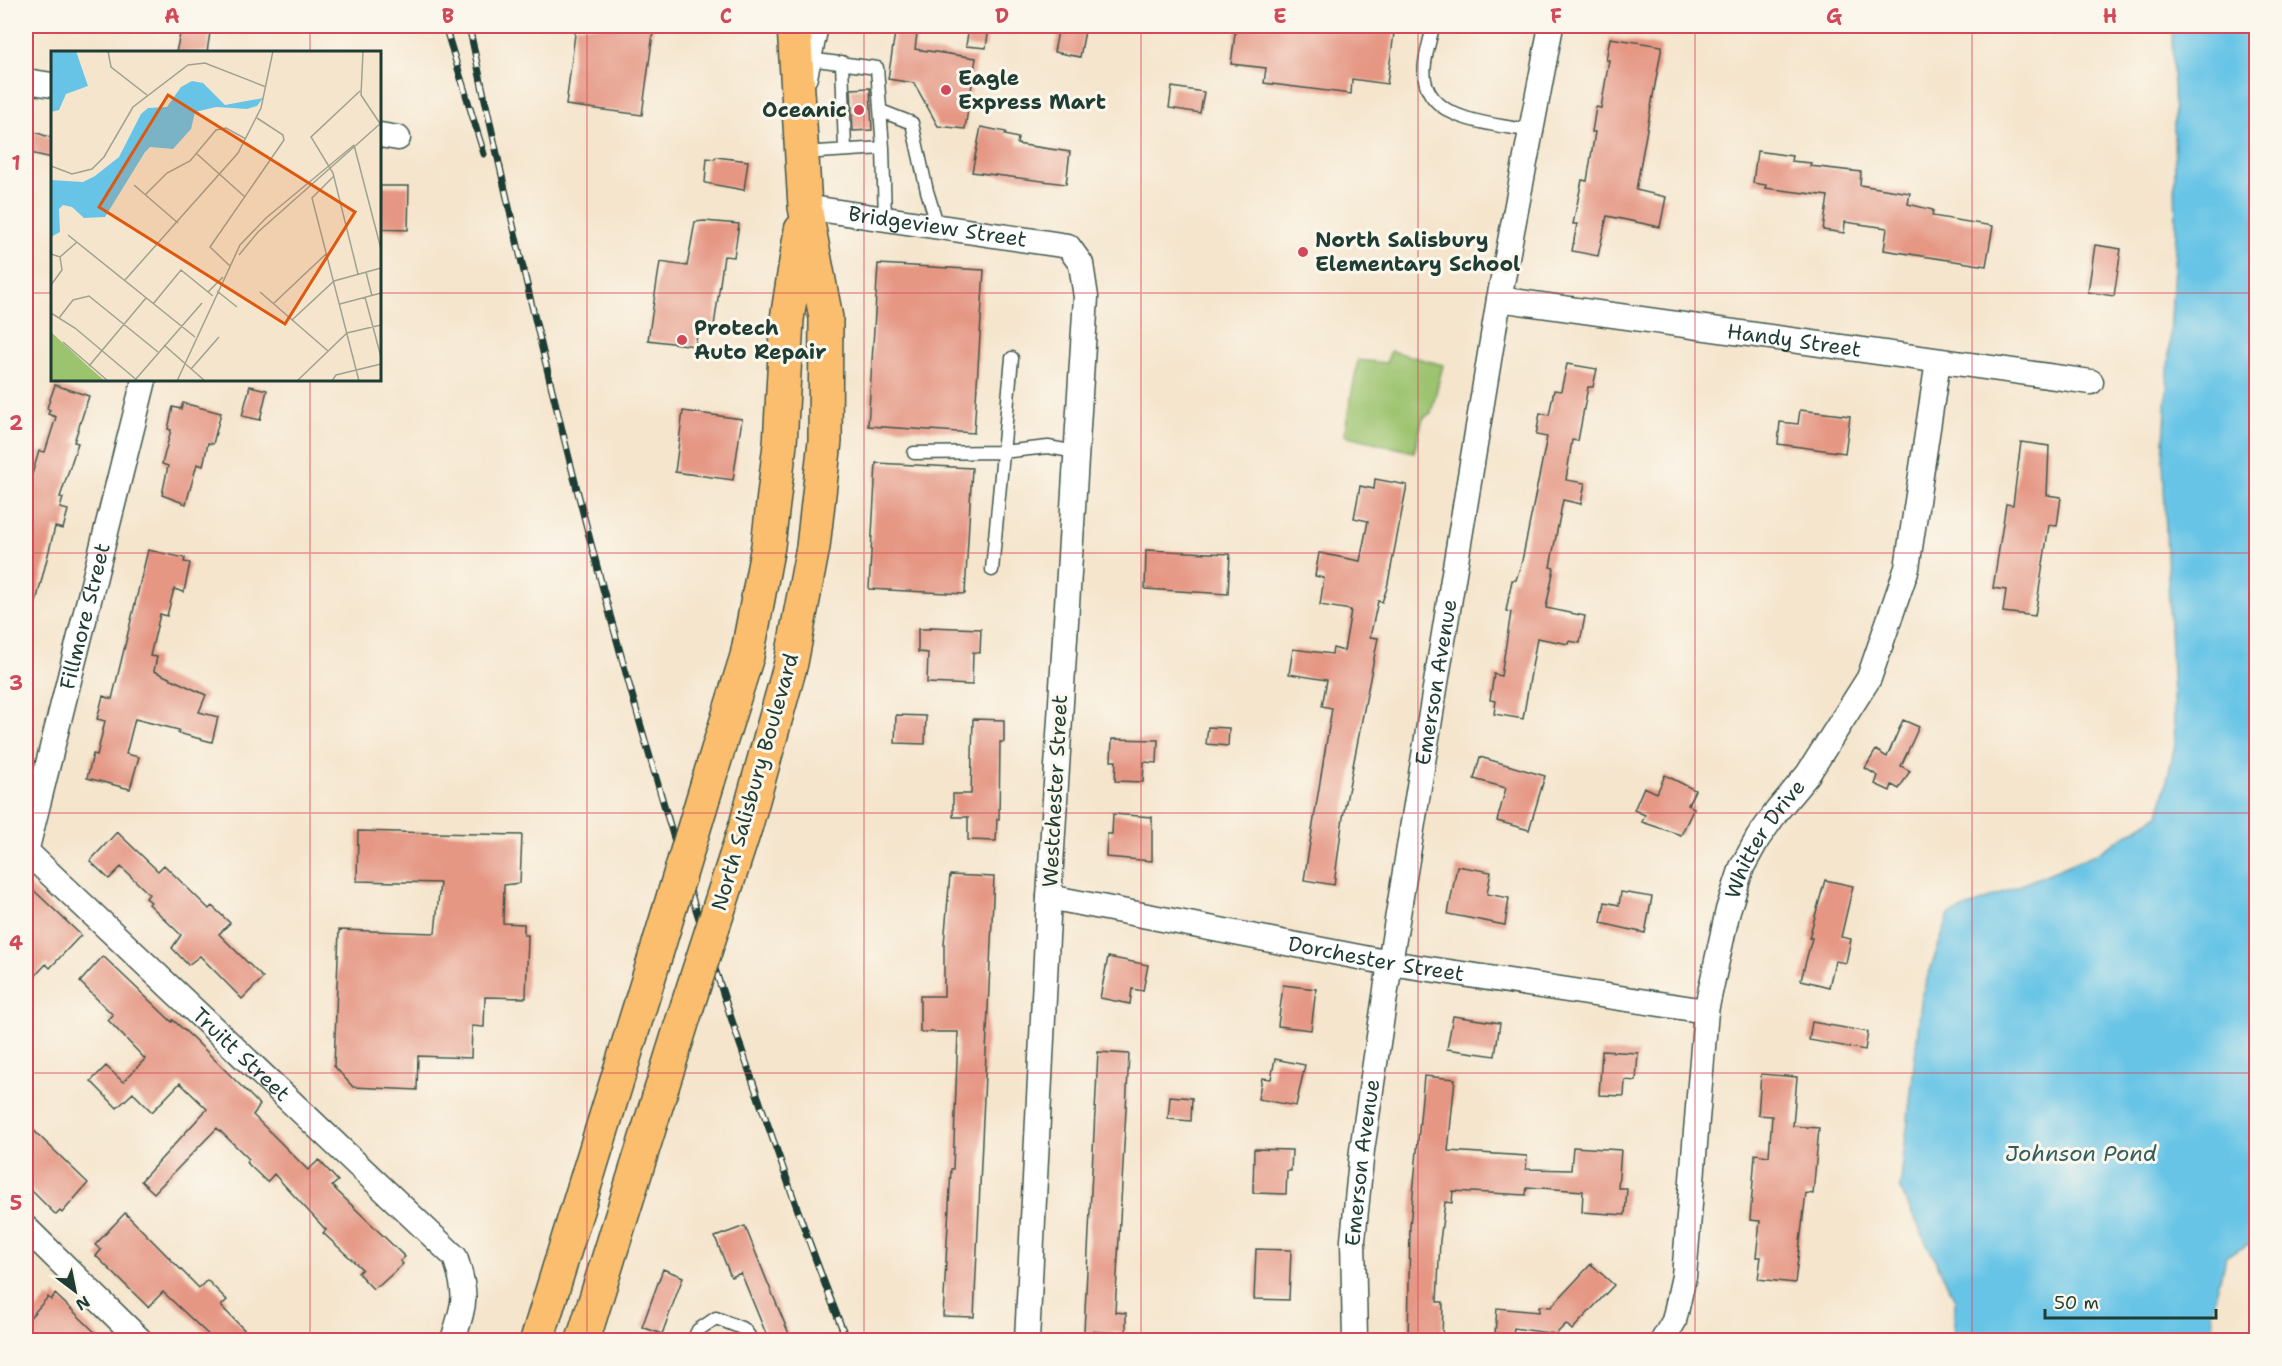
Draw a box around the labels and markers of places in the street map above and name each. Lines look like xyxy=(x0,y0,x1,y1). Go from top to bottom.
place label: Eagle Express Mart xyxy=(958,64,1106,116)
marker: Eagle Express Mart xyxy=(939,83,953,97)
place label: Oceanic xyxy=(762,96,847,124)
marker: Oceanic xyxy=(852,103,866,117)
place label: North Salisbury Elementary School xyxy=(1315,226,1520,278)
marker: North Salisbury Elementary School xyxy=(1296,245,1310,259)
place label: Protech Auto Repair xyxy=(694,314,826,366)
marker: Protech Auto Repair xyxy=(675,333,689,347)

